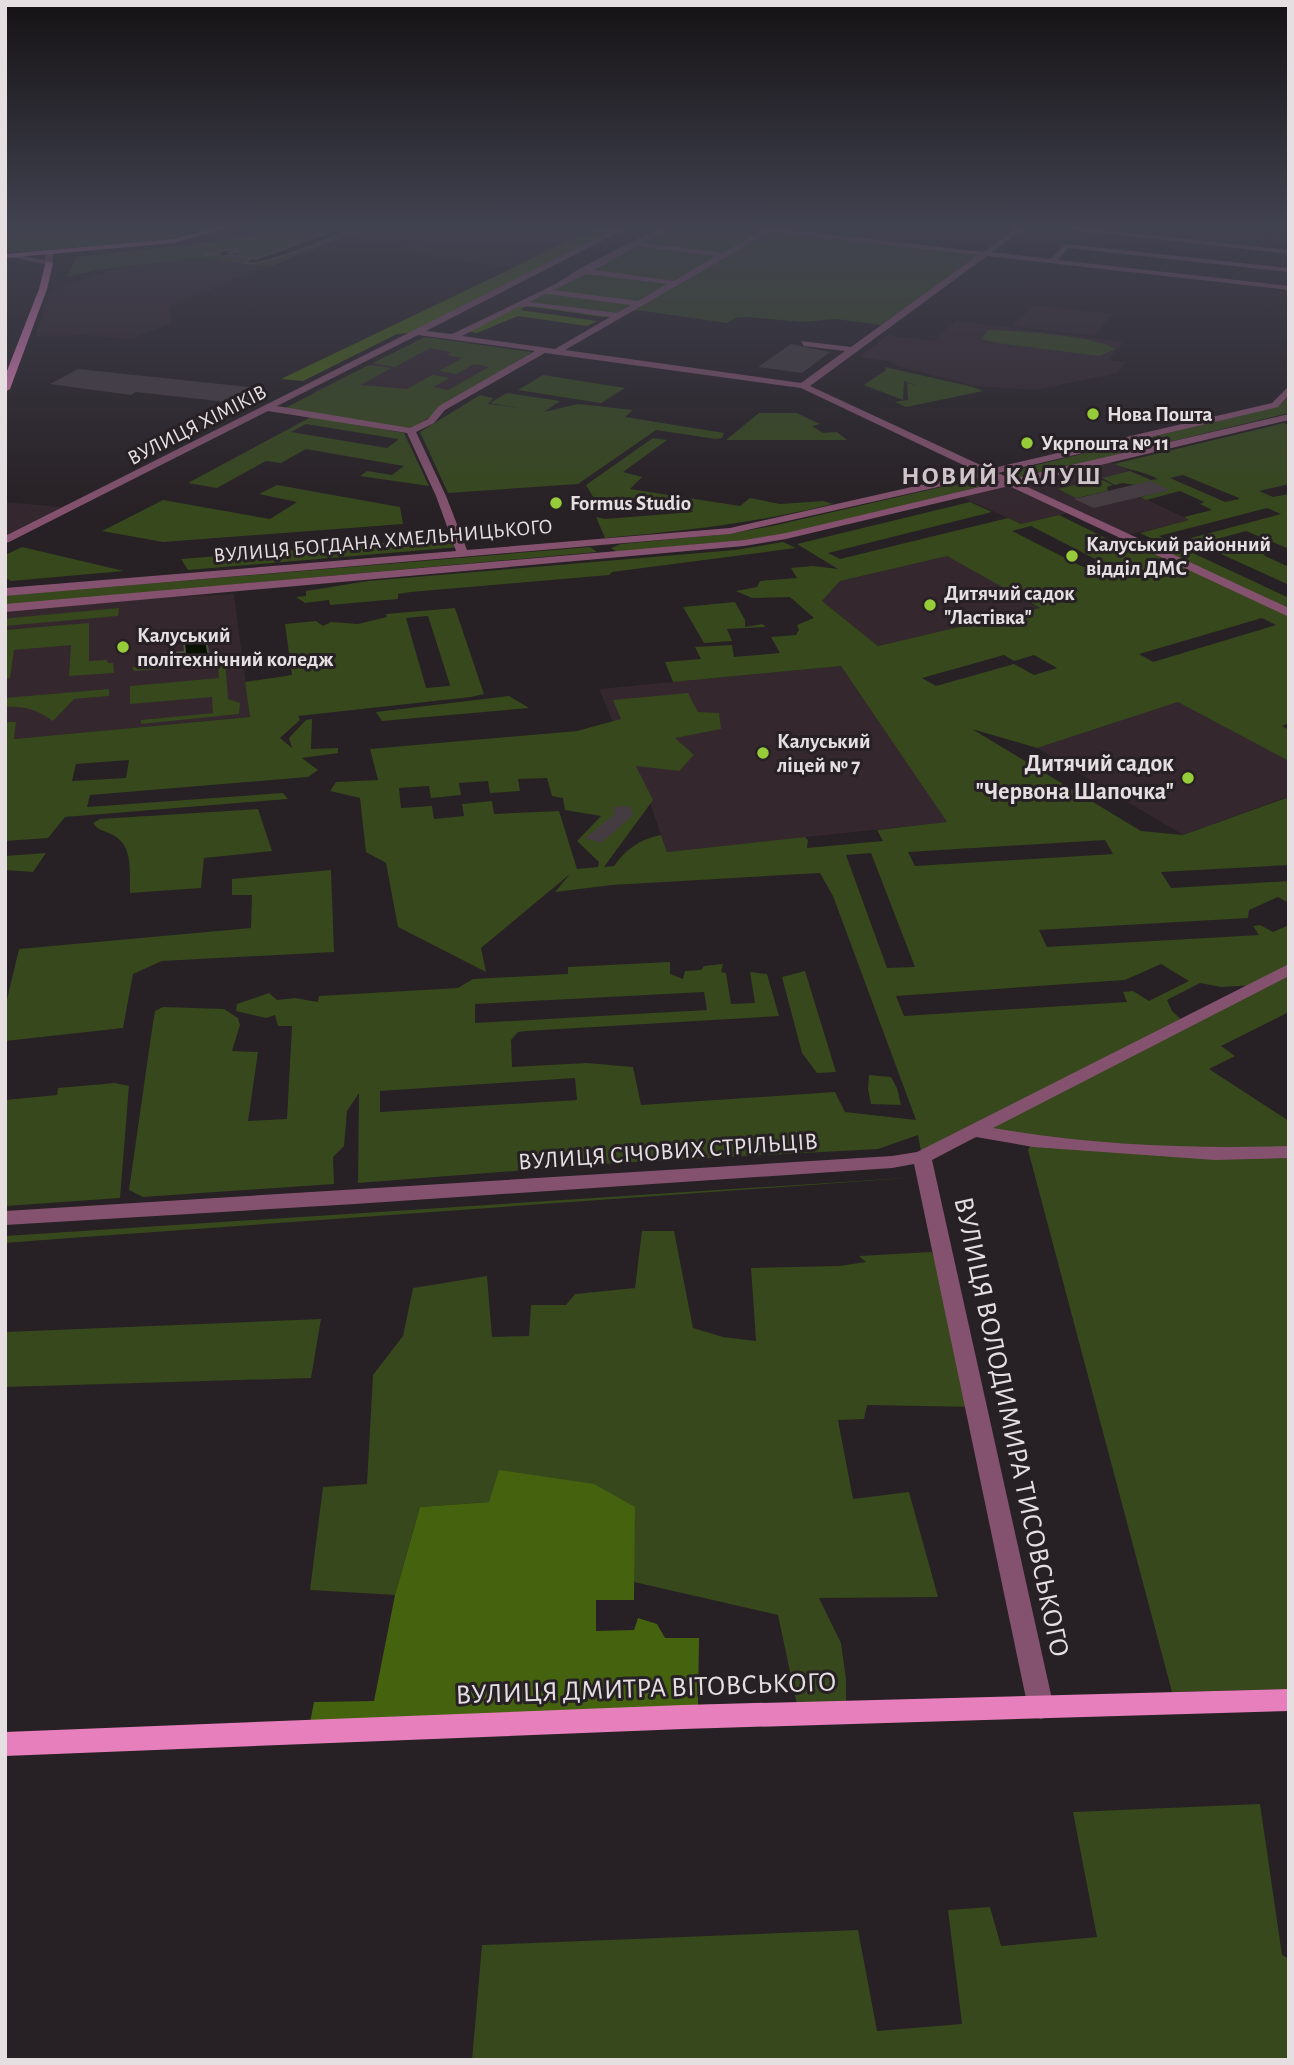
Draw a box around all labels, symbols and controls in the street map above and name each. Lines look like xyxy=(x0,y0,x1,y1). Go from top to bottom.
street label: ВУЛИЦЯ ХІМІКІВ xyxy=(124,381,270,469)
place label: Нова Пошта xyxy=(1107,404,1212,425)
marker: Нова Пошта xyxy=(1085,406,1101,422)
place label: Укрпошта № 11 xyxy=(1041,433,1169,454)
marker: Укрпошта № 11 xyxy=(1019,435,1035,451)
district label: НОВИЙ КАЛУШ xyxy=(901,463,1103,489)
place label: Formus Studio xyxy=(570,493,691,514)
marker: Formus Studio xyxy=(548,495,564,511)
street label: ВУЛИЦЯ БОГДАНА ХМЕЛЬНИЦЬКОГО xyxy=(213,516,553,566)
place label: Калуський районний відділ ДМС xyxy=(1086,534,1271,579)
marker: Калуський районний відділ ДМС xyxy=(1064,548,1080,564)
place label: Дитячий садок "Ластівка" xyxy=(944,583,1075,628)
marker: Дитячий садок "Ластівка" xyxy=(922,597,938,613)
place label: Калуський політехнічний коледж xyxy=(137,625,333,670)
marker: Калуський політехнічний коледж xyxy=(115,639,131,655)
place label: Калуський ліцей № 7 xyxy=(777,731,870,776)
marker: Калуський ліцей № 7 xyxy=(755,745,771,761)
place label: Дитячий садок "Червона Шапочка" xyxy=(976,752,1174,804)
marker: Дитячий садок "Червона Шапочка" xyxy=(1180,770,1196,786)
street label: ВУЛИЦЯ СІЧОВИХ СТРІЛЬЦІВ xyxy=(517,1130,819,1174)
street label: ВУЛИЦЯ ВОЛОДИМИРА ТИСОВСЬКОГО xyxy=(948,1194,1074,1660)
street label: ВУЛИЦЯ ДМИТРА ВІТОВСЬКОГО xyxy=(455,1668,837,1710)

